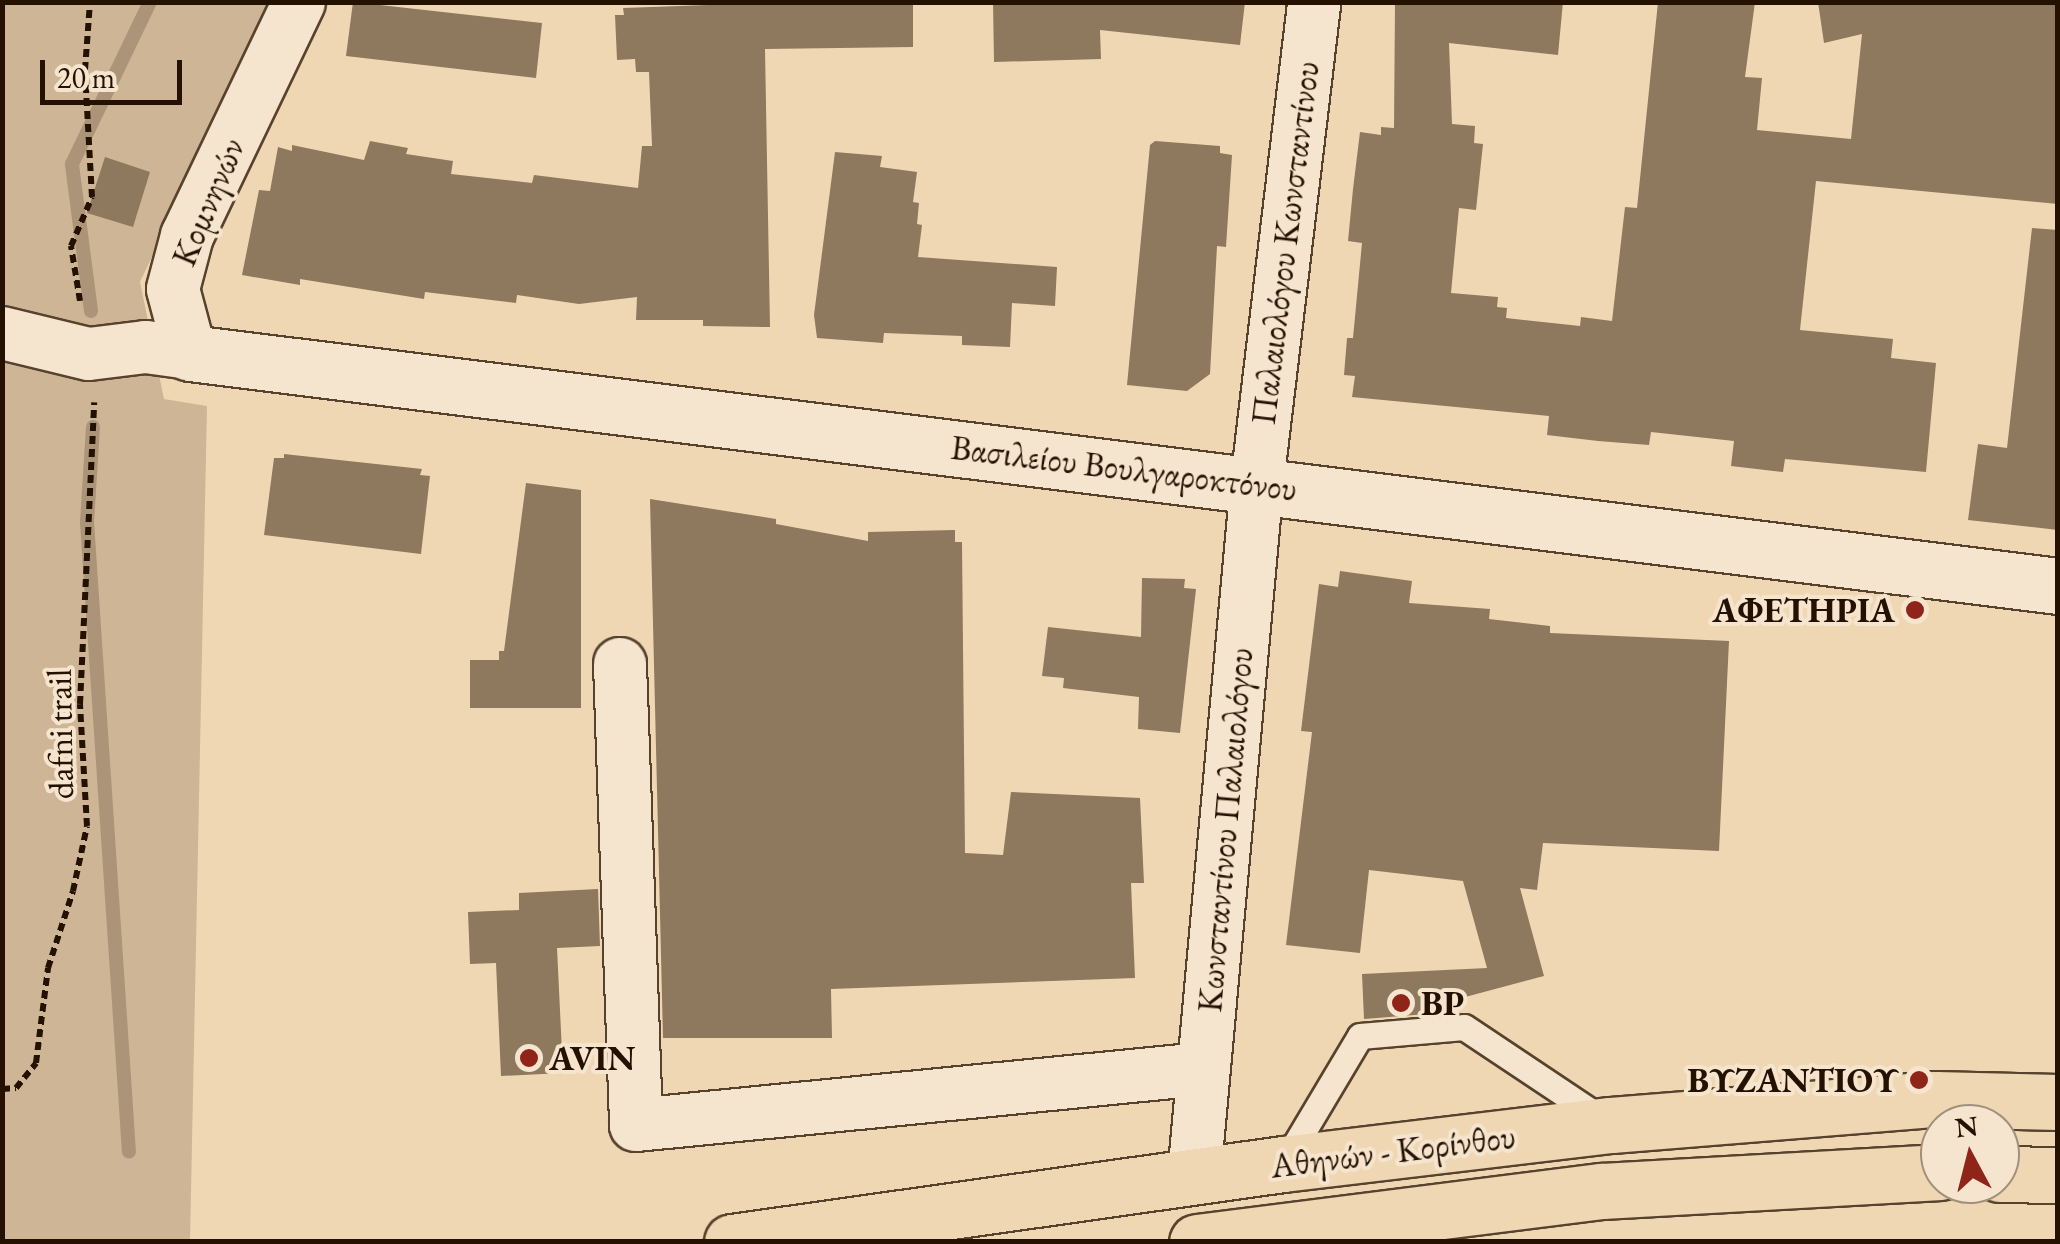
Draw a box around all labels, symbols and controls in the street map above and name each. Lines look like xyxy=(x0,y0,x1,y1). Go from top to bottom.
scale bar xyxy=(45,40,188,102)
text: 20 m xyxy=(57,58,115,97)
street label: Παλαιολόγου Κωνσταντίνου xyxy=(1242,59,1328,427)
street label: Κομνηνών xyxy=(162,132,254,272)
street label: Βασιλείου Βουλγαροκτόνου xyxy=(949,426,1299,510)
place label: ΑΦΕΤΗΡΙΑ xyxy=(1712,589,1895,631)
marker: ΑΦΕΤΗΡΙΑ xyxy=(1904,599,1926,621)
street label: Κωνσταντίνου Παλαιολόγου xyxy=(1188,646,1262,1014)
street label: dafni trail xyxy=(38,668,82,800)
place label: BP xyxy=(1421,982,1464,1024)
marker: BP xyxy=(1390,992,1412,1014)
place label: AVIN xyxy=(549,1037,636,1079)
marker: AVIN xyxy=(518,1047,540,1069)
place label: ΒΥΖΑΝΤΙΟΥ xyxy=(1687,1059,1899,1101)
marker: ΒΥΖΑΝΤΙΟΥ xyxy=(1908,1069,1930,1091)
north arrow xyxy=(1920,1104,2020,1204)
text: N xyxy=(1953,1107,1980,1145)
street label: Αθηνών - Κορίνθου xyxy=(1268,1115,1518,1187)

